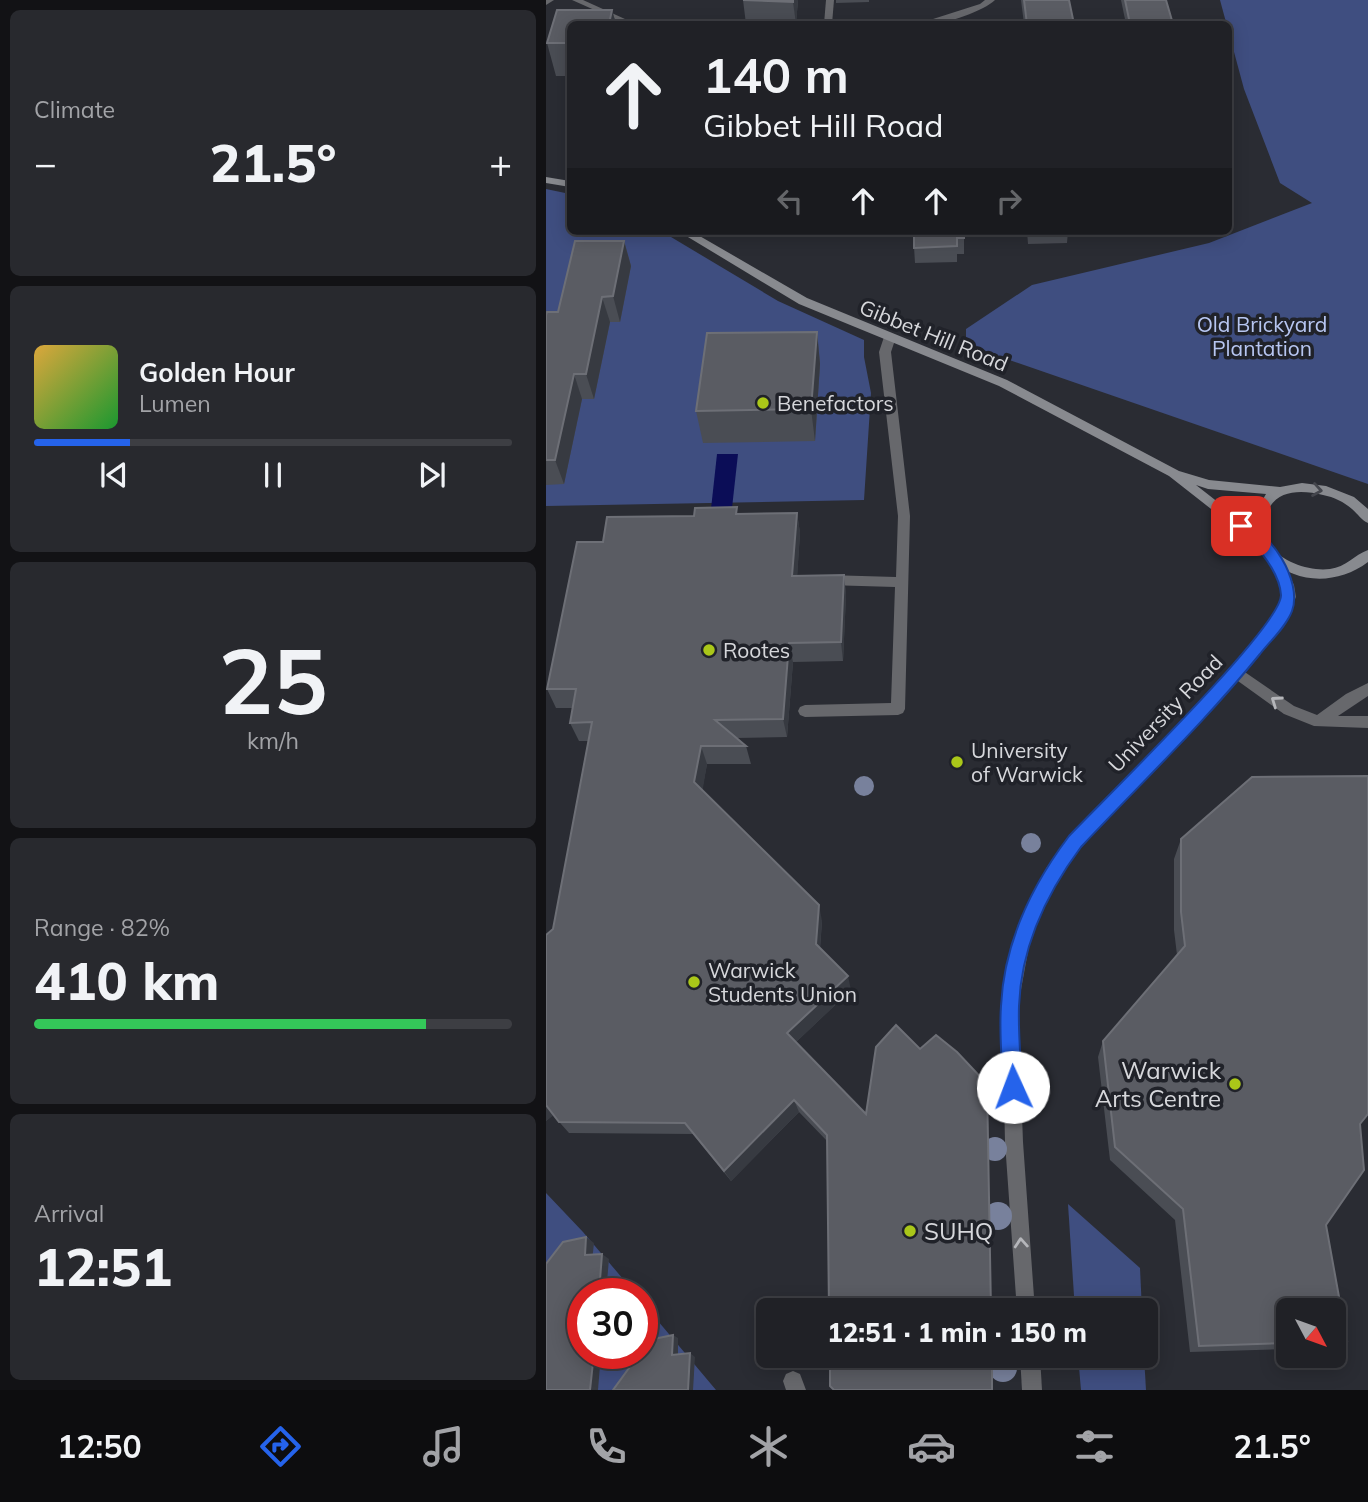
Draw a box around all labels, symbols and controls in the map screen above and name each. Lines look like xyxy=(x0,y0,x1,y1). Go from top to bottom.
text: 140 m xyxy=(703,44,849,105)
icon: ahead xyxy=(588,49,679,140)
text: Climate xyxy=(34,95,115,124)
text: Gibbet Hill Road xyxy=(703,105,944,145)
text: 21.5° xyxy=(209,130,337,195)
text: − xyxy=(34,139,57,187)
text: + xyxy=(489,139,512,187)
icon: left xyxy=(771,182,809,220)
icon: ahead xyxy=(844,182,882,220)
icon: ahead xyxy=(917,182,955,220)
icon: right xyxy=(990,182,1028,220)
street label: Gibbet Hill Road xyxy=(856,293,1012,377)
park label: Old Brickyard Plantation xyxy=(1197,311,1327,361)
text: Golden Hour xyxy=(139,356,295,389)
text: Lumen xyxy=(139,389,211,418)
place label: Benefactors xyxy=(777,390,894,416)
marker: Benefactors xyxy=(755,395,771,411)
icon: previous xyxy=(95,456,133,494)
icon: pause xyxy=(254,456,292,494)
icon: next xyxy=(413,456,451,494)
one-way arrow xyxy=(1311,482,1323,497)
pin xyxy=(1211,496,1271,556)
icon: arrive xyxy=(1222,507,1260,545)
text: 25 xyxy=(218,623,328,737)
place label: Rootes xyxy=(723,637,790,663)
marker: Rootes xyxy=(701,642,717,658)
street label: University Road xyxy=(1102,649,1228,777)
one-way arrow xyxy=(1271,697,1284,709)
text: km/h xyxy=(247,726,299,755)
place label: University of Warwick xyxy=(971,737,1083,787)
marker: University of Warwick xyxy=(949,754,965,770)
text: Range · 82% xyxy=(34,913,170,942)
text: 410 km xyxy=(34,948,219,1013)
place label: Warwick Students Union xyxy=(708,957,857,1007)
marker: Warwick Students Union xyxy=(686,974,702,990)
position arrow xyxy=(976,1050,1050,1124)
place label: Warwick Arts Centre xyxy=(1095,1055,1222,1113)
marker: Warwick Arts Centre xyxy=(1227,1076,1243,1092)
text: Arrival xyxy=(34,1199,104,1228)
place label: SUHQ xyxy=(924,1216,993,1246)
marker: SUHQ xyxy=(902,1223,918,1239)
text: 12:51 xyxy=(34,1234,172,1299)
one-way arrow xyxy=(1014,1237,1029,1248)
speed limit sign: 30 xyxy=(567,1278,658,1369)
north arrow xyxy=(1276,1298,1346,1368)
map controls xyxy=(1276,1298,1346,1368)
text: 12:51 · 1 min · 150 m xyxy=(827,1316,1087,1349)
icon: directions xyxy=(256,1422,305,1471)
icon: music xyxy=(419,1422,468,1471)
icon: phone xyxy=(582,1422,631,1471)
icon: climate xyxy=(744,1422,793,1471)
icon: car xyxy=(907,1422,956,1471)
icon: filters xyxy=(1070,1422,1119,1471)
text: 12:50 xyxy=(57,1426,142,1466)
text: 21.5° xyxy=(1233,1426,1311,1466)

